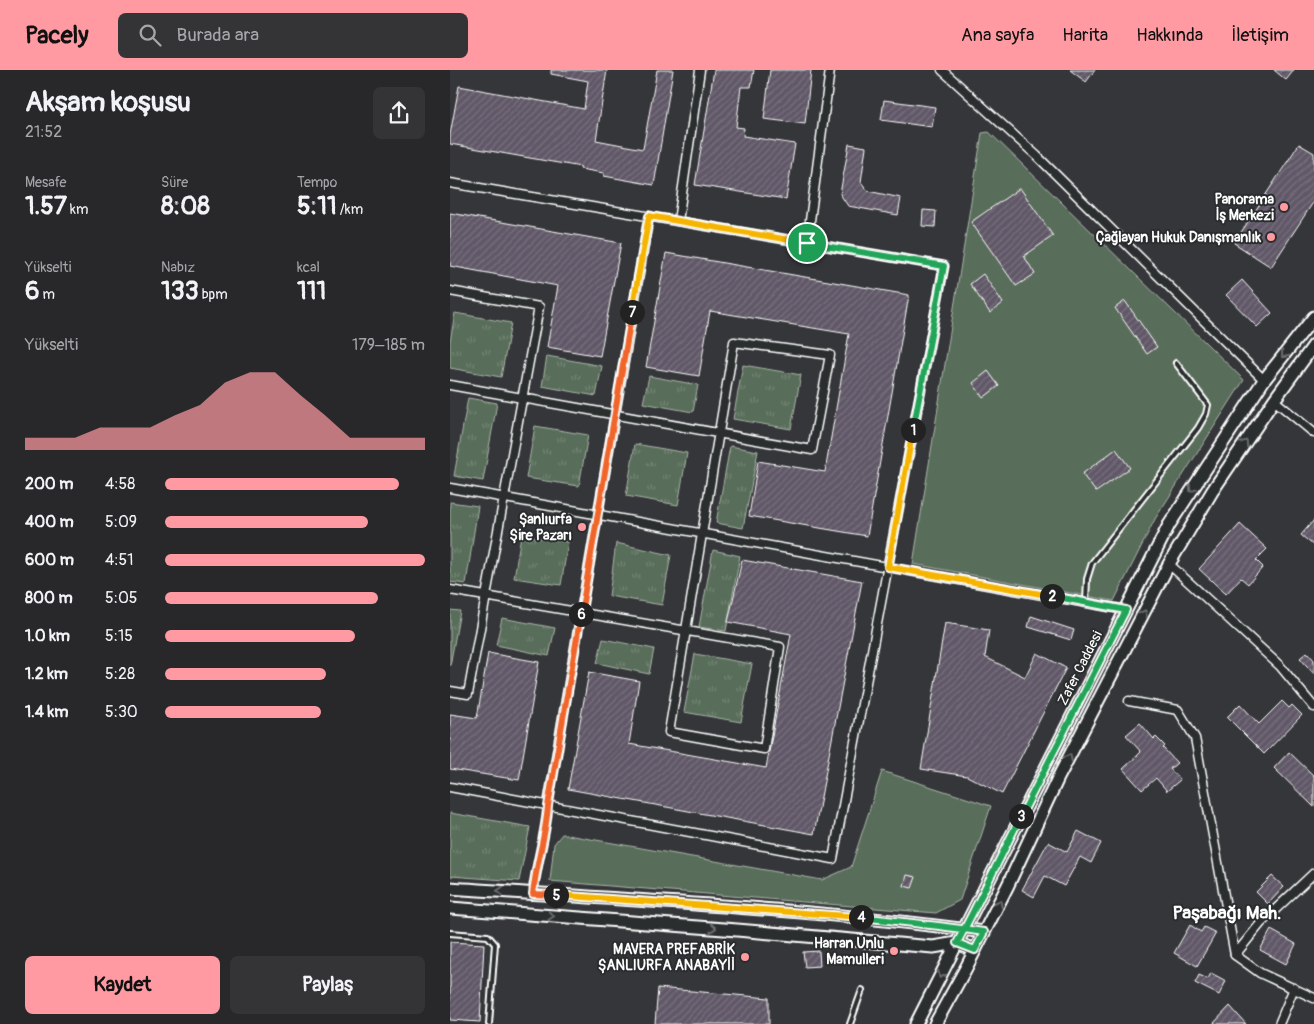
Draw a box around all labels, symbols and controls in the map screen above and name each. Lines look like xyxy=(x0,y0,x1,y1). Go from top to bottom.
search box xyxy=(118,13,468,58)
text: Pacely xyxy=(25,21,88,50)
icon: search xyxy=(136,21,164,49)
text: Burada ara xyxy=(176,23,259,47)
text: Ana sayfa xyxy=(961,24,1034,47)
text: Harita xyxy=(1062,24,1108,47)
text: Hakkında xyxy=(1136,24,1203,47)
text: İletişim xyxy=(1231,24,1289,47)
text: Akşam koşusu xyxy=(25,85,191,120)
button: share xyxy=(373,87,425,139)
text: 21:52 xyxy=(25,122,62,142)
text: Mesafe xyxy=(25,174,67,191)
text: Süre xyxy=(161,174,188,191)
text: Tempo xyxy=(297,174,337,191)
text: 1.57 xyxy=(25,191,67,222)
text: 8:08 xyxy=(161,191,210,222)
text: 5:11 xyxy=(297,191,337,222)
place label: Panorama İş Merkezi xyxy=(1215,191,1275,224)
text: km xyxy=(67,201,88,218)
text: /km xyxy=(337,201,363,218)
marker: Panorama İş Merkezi xyxy=(1278,201,1290,213)
pin xyxy=(786,222,828,264)
icon: arrive xyxy=(793,229,821,257)
place label: Çağlayan Hukuk Danışmanlık xyxy=(1096,229,1261,246)
marker: Çağlayan Hukuk Danışmanlık xyxy=(1265,231,1277,243)
text: Yükselti xyxy=(25,259,72,276)
text: Nabız xyxy=(161,259,195,276)
text: kcal xyxy=(297,259,320,276)
text: 6 xyxy=(25,276,40,307)
text: 133 xyxy=(161,276,199,307)
text: 111 xyxy=(297,276,326,307)
text: m xyxy=(40,286,55,303)
text: bpm xyxy=(199,286,228,303)
pin: 7 xyxy=(620,300,644,324)
text: 7 xyxy=(629,304,636,321)
text: Yükselti xyxy=(25,335,78,355)
text: 179–185 m xyxy=(352,335,425,355)
one-way arrow xyxy=(1281,349,1289,358)
pin: 1 xyxy=(900,418,926,442)
text: 1 xyxy=(911,422,916,439)
one-way arrow xyxy=(1239,439,1248,449)
text: 200 m xyxy=(25,474,73,494)
text: 4:58 xyxy=(105,474,135,494)
one-way arrow xyxy=(1189,483,1198,493)
place label: Şanlıurfa Şire Pazarı xyxy=(510,511,572,544)
text: 400 m xyxy=(25,512,74,532)
text: 5:09 xyxy=(105,512,137,532)
marker: Şanlıurfa Şire Pazarı xyxy=(576,521,588,533)
text: 600 m xyxy=(25,550,74,570)
text: 4:51 xyxy=(105,550,133,570)
pin: 2 xyxy=(1040,584,1064,608)
text: 800 m xyxy=(25,588,73,608)
text: 5:05 xyxy=(105,588,138,608)
text: 2 xyxy=(1049,588,1056,605)
pin: 6 xyxy=(568,602,594,626)
text: 6 xyxy=(577,606,586,623)
one-way arrow xyxy=(1137,609,1147,618)
text: 1.0 km xyxy=(25,626,70,646)
text: 5:15 xyxy=(105,626,133,646)
street label: Zafer Caddesi xyxy=(1054,628,1106,708)
text: 1.2 km xyxy=(25,664,68,684)
text: 5:28 xyxy=(105,664,135,684)
text: 1.4 km xyxy=(25,702,68,722)
text: 5:30 xyxy=(105,702,138,722)
one-way arrow xyxy=(1063,753,1073,762)
pin: 3 xyxy=(1008,804,1034,828)
text: 3 xyxy=(1018,808,1025,825)
pin: 5 xyxy=(544,882,568,908)
one-way arrow xyxy=(495,886,503,897)
text: 5 xyxy=(553,887,560,904)
one-way arrow xyxy=(993,900,1003,909)
district label: Paşabağı Mah. xyxy=(1173,901,1281,925)
pin: 4 xyxy=(848,904,874,930)
text: 4 xyxy=(857,909,866,926)
one-way arrow xyxy=(547,910,555,921)
one-way arrow xyxy=(709,922,717,933)
place label: Harran Unlu Mamulleri xyxy=(814,935,885,968)
place label: MAVERA PREFABRİK ŞANLIURFA ANABAYİİ xyxy=(598,940,736,974)
marker: Harran Unlu Mamulleri xyxy=(888,945,900,957)
marker: MAVERA PREFABRİK ŞANLIURFA ANABAYİİ xyxy=(739,951,751,963)
button: Kaydet xyxy=(25,956,220,1014)
button: Paylaş xyxy=(230,956,425,1014)
one-way arrow xyxy=(937,970,947,979)

